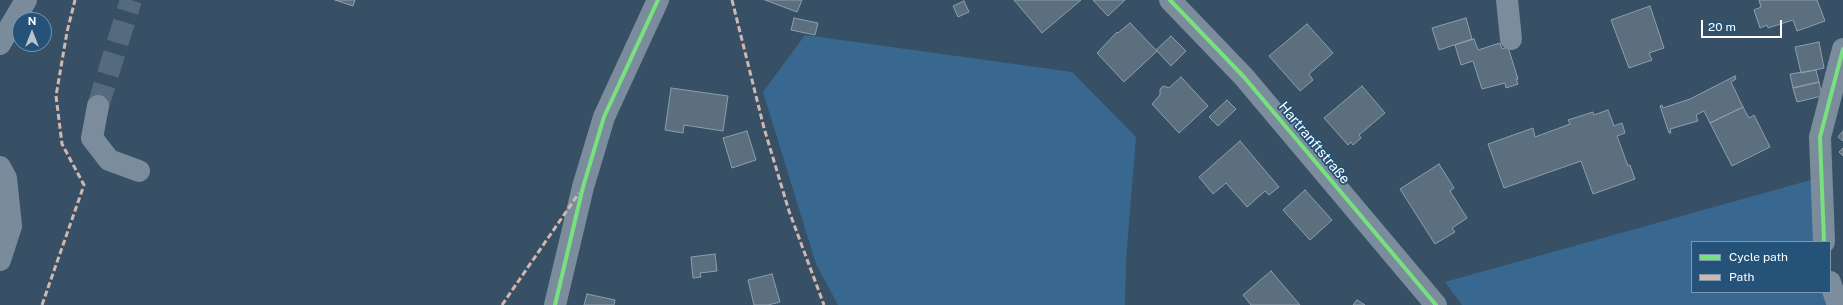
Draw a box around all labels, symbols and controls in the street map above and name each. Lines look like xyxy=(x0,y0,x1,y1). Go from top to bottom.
north arrow xyxy=(12,12,52,52)
scale bar xyxy=(1703,12,1784,38)
text: N xyxy=(28,15,36,27)
text: 20 m xyxy=(1708,20,1736,34)
street label: Hartranftstraße xyxy=(1275,99,1353,187)
legend xyxy=(1691,241,1831,293)
text: Cycle path xyxy=(1729,250,1788,264)
text: Path xyxy=(1729,270,1755,284)

